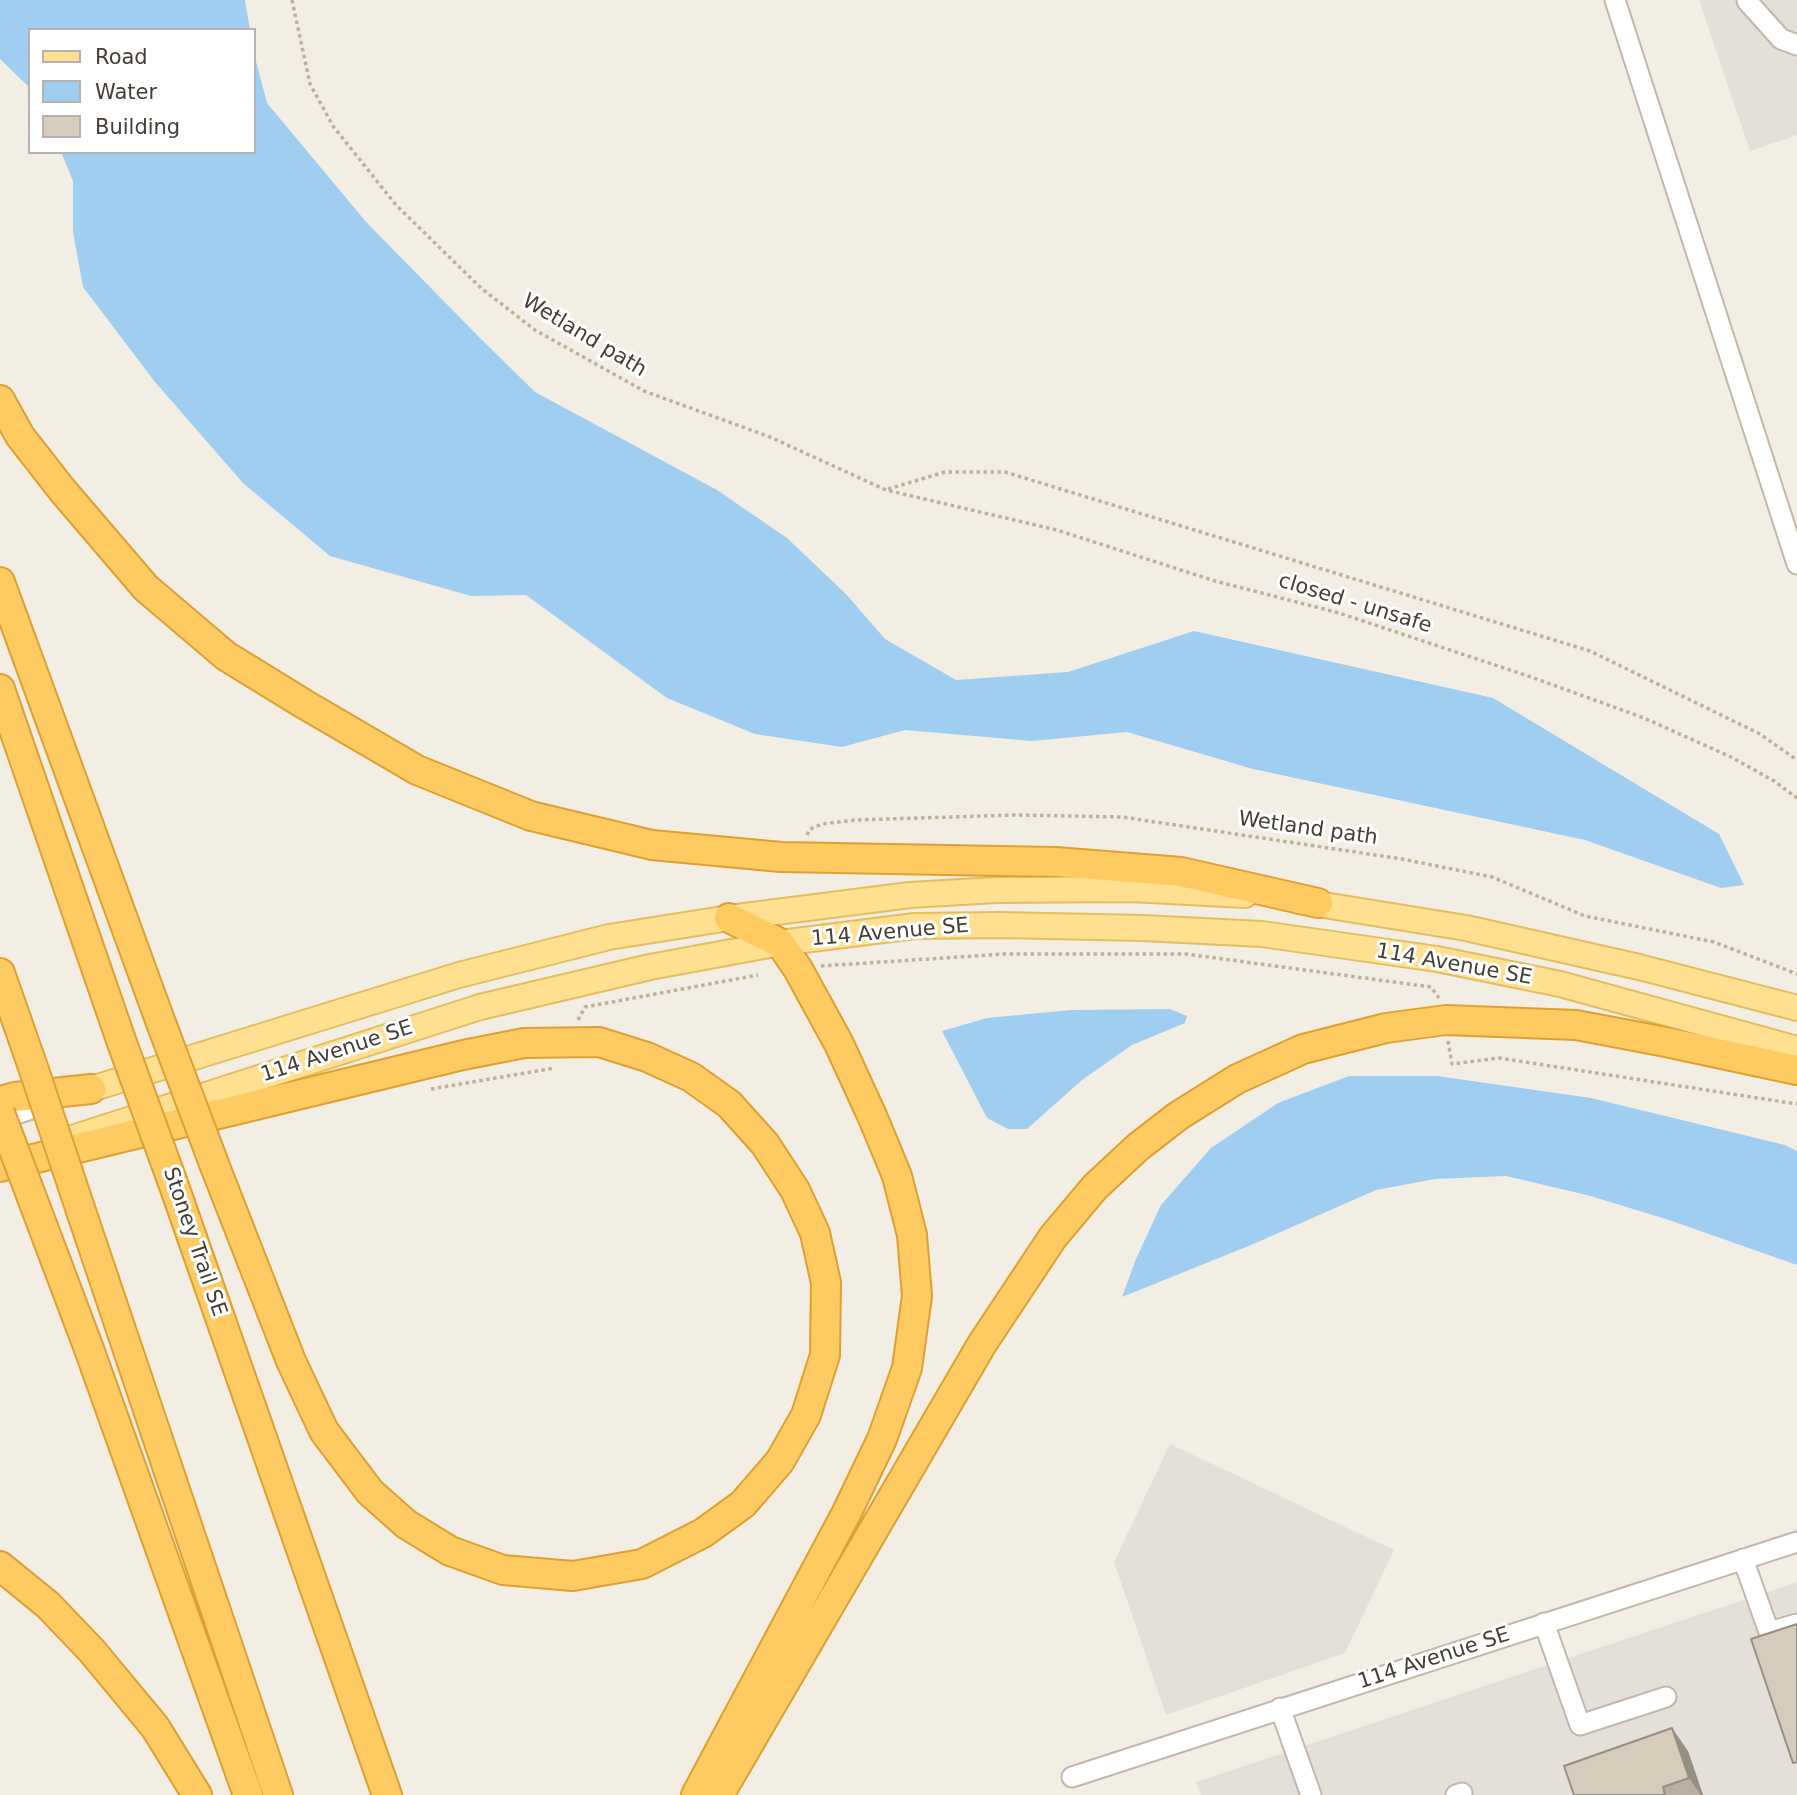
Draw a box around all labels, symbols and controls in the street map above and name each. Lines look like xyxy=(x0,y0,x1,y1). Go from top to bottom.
legend xyxy=(28,28,256,154)
text: Road xyxy=(95,45,148,69)
text: Water xyxy=(95,80,157,104)
text: Building xyxy=(95,115,180,139)
street label: Wetland path xyxy=(517,289,651,383)
street label: closed - unsafe xyxy=(1275,569,1435,639)
street label: Wetland path xyxy=(1237,807,1379,851)
street label: 114 Avenue SE xyxy=(810,914,970,952)
street label: 114 Avenue SE xyxy=(1374,939,1534,991)
street label: 114 Avenue SE xyxy=(258,1016,416,1088)
street label: Stoney Trail SE xyxy=(157,1164,231,1320)
street label: 114 Avenue SE xyxy=(1355,1623,1513,1695)

